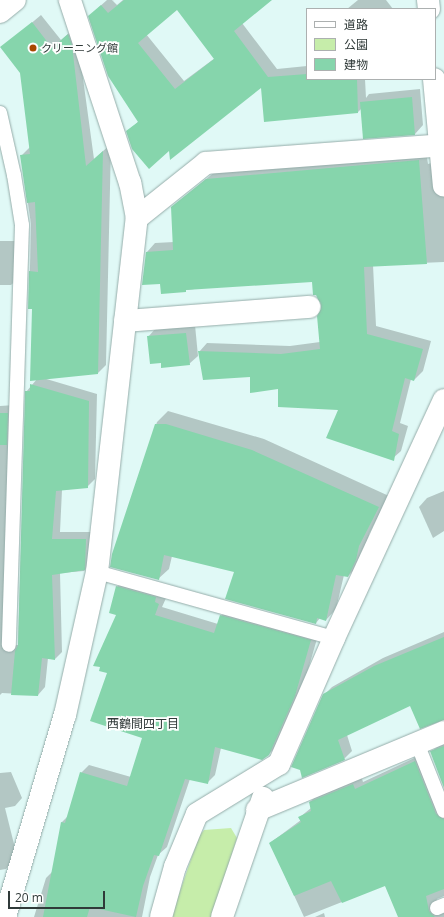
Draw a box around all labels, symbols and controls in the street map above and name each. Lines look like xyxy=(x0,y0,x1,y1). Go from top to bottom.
legend xyxy=(306,8,436,80)
text: 道路 xyxy=(344,16,368,33)
text: 公園 xyxy=(344,36,368,53)
place label: クリーニング館 xyxy=(41,41,118,55)
marker: クリーニング館 xyxy=(28,43,38,53)
text: 建物 xyxy=(344,56,368,73)
district label: 西鶴間四丁目 xyxy=(107,717,179,731)
scale bar xyxy=(10,883,107,909)
text: 20 m xyxy=(15,889,43,906)

